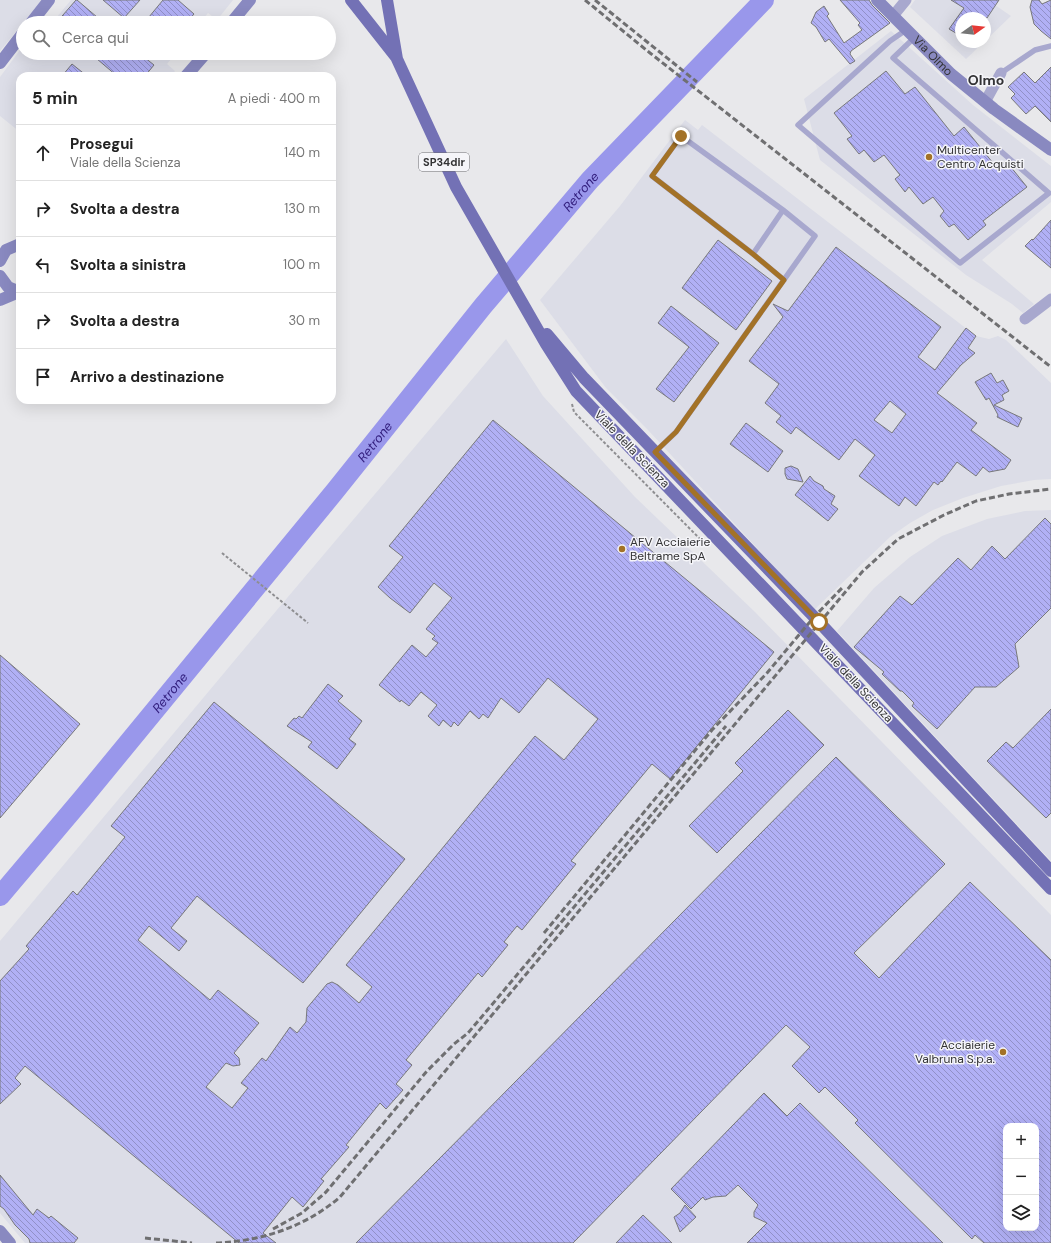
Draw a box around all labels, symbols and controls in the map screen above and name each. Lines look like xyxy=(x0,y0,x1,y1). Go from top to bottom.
north arrow xyxy=(955,12,991,48)
search box xyxy=(16,16,336,60)
icon: search xyxy=(30,27,52,49)
text: Cerca qui xyxy=(62,28,129,48)
street label: Via Olmo xyxy=(909,32,956,79)
district label: Olmo xyxy=(968,71,1004,89)
text: 5 min xyxy=(32,87,78,109)
text: A piedi · 400 m xyxy=(228,90,320,107)
route end xyxy=(672,127,690,145)
text: Prosegui xyxy=(70,134,133,154)
icon: ahead xyxy=(32,142,54,164)
place label: Multicenter Centro Acquisti xyxy=(937,142,1024,172)
text: 140 m xyxy=(284,144,320,161)
marker: Multicenter Centro Acquisti xyxy=(924,152,934,162)
road number: SP34dir xyxy=(419,153,469,171)
text: Viale della Scienza xyxy=(70,154,180,171)
water label: Retrone xyxy=(559,168,602,215)
icon: right xyxy=(32,198,54,220)
text: Svolta a destra xyxy=(70,199,180,219)
text: 130 m xyxy=(284,200,320,217)
icon: left xyxy=(32,254,54,276)
text: Svolta a sinistra xyxy=(70,255,186,275)
text: 100 m xyxy=(283,256,320,273)
icon: right xyxy=(32,310,54,332)
text: Svolta a destra xyxy=(70,311,180,331)
text: 30 m xyxy=(288,312,320,329)
icon: arrive xyxy=(32,366,54,388)
text: Arrivo a destinazione xyxy=(70,367,224,387)
street label: Viale della Scienza xyxy=(591,407,673,491)
water label: Retrone xyxy=(353,418,396,465)
place label: AFV Acciaierie Beltrame SpA xyxy=(630,534,710,564)
marker: AFV Acciaierie Beltrame SpA xyxy=(617,544,627,554)
route start xyxy=(810,613,828,631)
street label: Viale della Scienza xyxy=(815,640,897,726)
water label: Retrone xyxy=(148,669,191,716)
place label: Acciaierie Valbruna S.p.a. xyxy=(915,1037,995,1067)
marker: Acciaierie Valbruna S.p.a. xyxy=(998,1047,1008,1057)
map controls xyxy=(1003,1123,1039,1231)
button: + xyxy=(1003,1123,1039,1159)
button: − xyxy=(1003,1159,1039,1195)
button: layers xyxy=(1003,1195,1039,1231)

